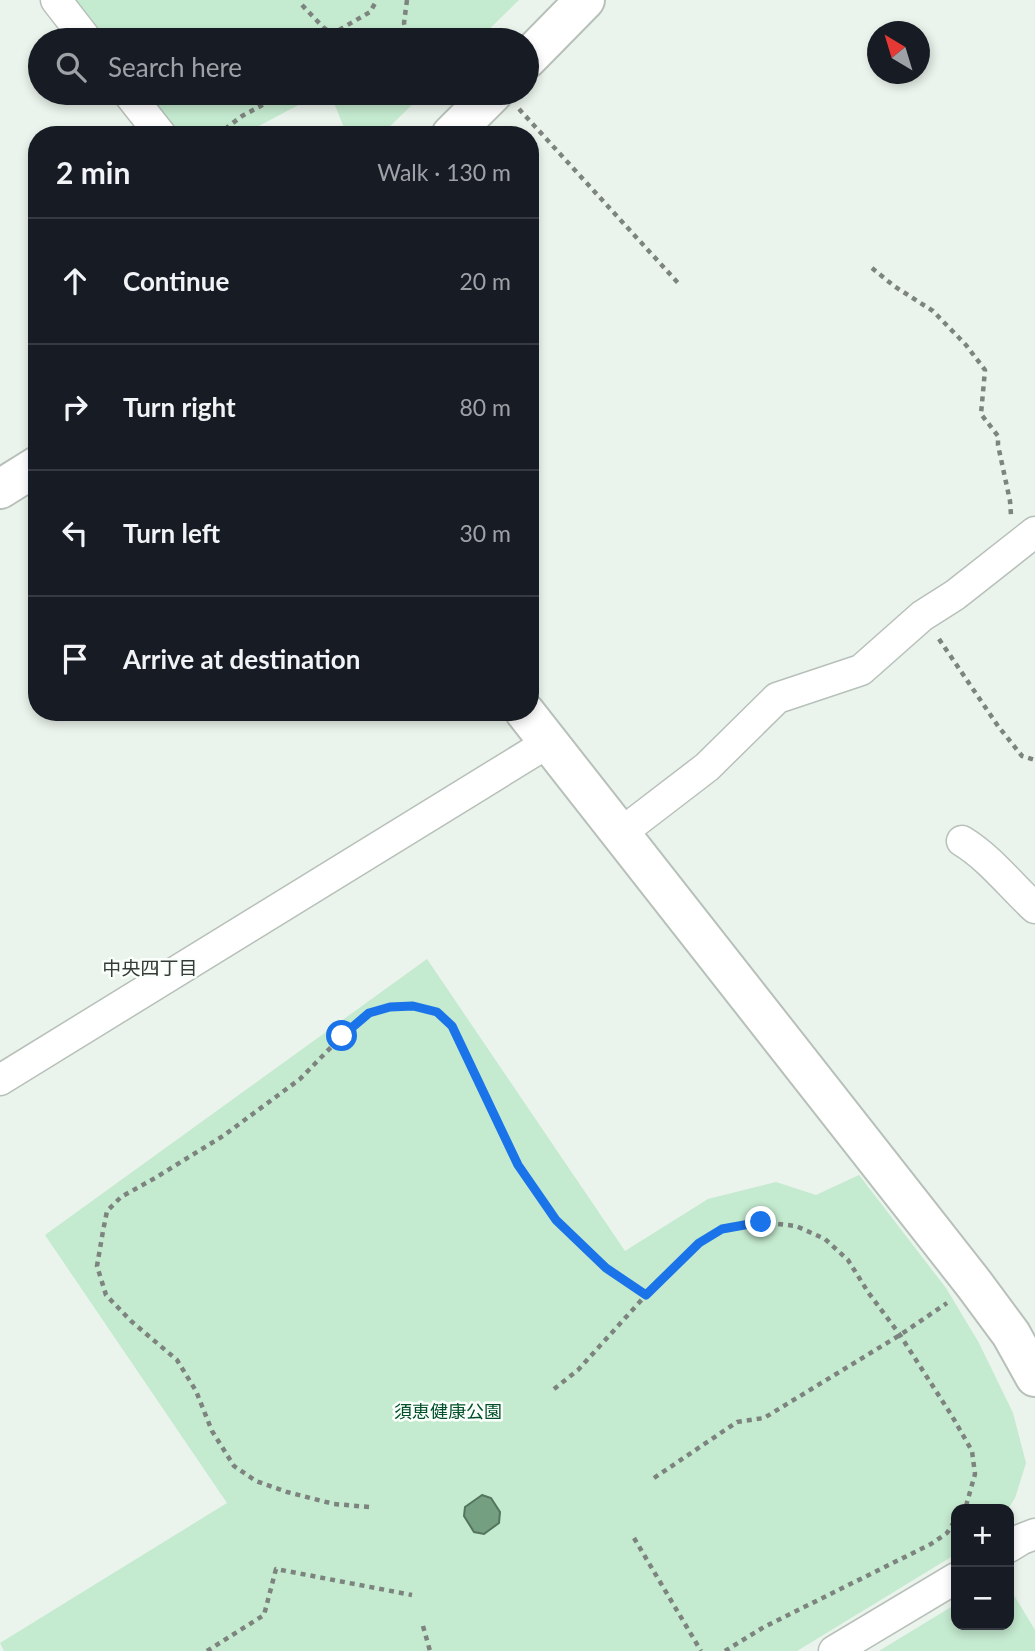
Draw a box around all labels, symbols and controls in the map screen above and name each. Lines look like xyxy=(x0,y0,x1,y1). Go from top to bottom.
north arrow xyxy=(867,21,930,84)
search box xyxy=(28,28,539,105)
icon: search xyxy=(52,48,90,86)
text: Search here xyxy=(108,51,242,83)
text: 2 min xyxy=(56,154,130,190)
text: Walk · 130 m xyxy=(377,158,511,186)
icon: ahead xyxy=(56,262,94,300)
text: Continue xyxy=(123,265,229,297)
text: 20 m xyxy=(460,267,511,295)
icon: right xyxy=(56,388,94,426)
text: Turn right xyxy=(123,391,236,423)
text: 80 m xyxy=(460,393,511,421)
icon: left xyxy=(56,514,94,552)
text: Turn left xyxy=(123,517,220,549)
text: 30 m xyxy=(460,519,511,547)
icon: arrive xyxy=(56,640,94,678)
text: Arrive at destination xyxy=(123,643,360,675)
district label: 中央四丁目 xyxy=(102,956,198,979)
route start xyxy=(326,1020,357,1051)
route end xyxy=(745,1206,776,1237)
park label: 須恵健康公園 xyxy=(394,1400,502,1422)
map controls xyxy=(951,1504,1014,1630)
button: + xyxy=(951,1504,1014,1567)
button: − xyxy=(951,1567,1014,1630)

